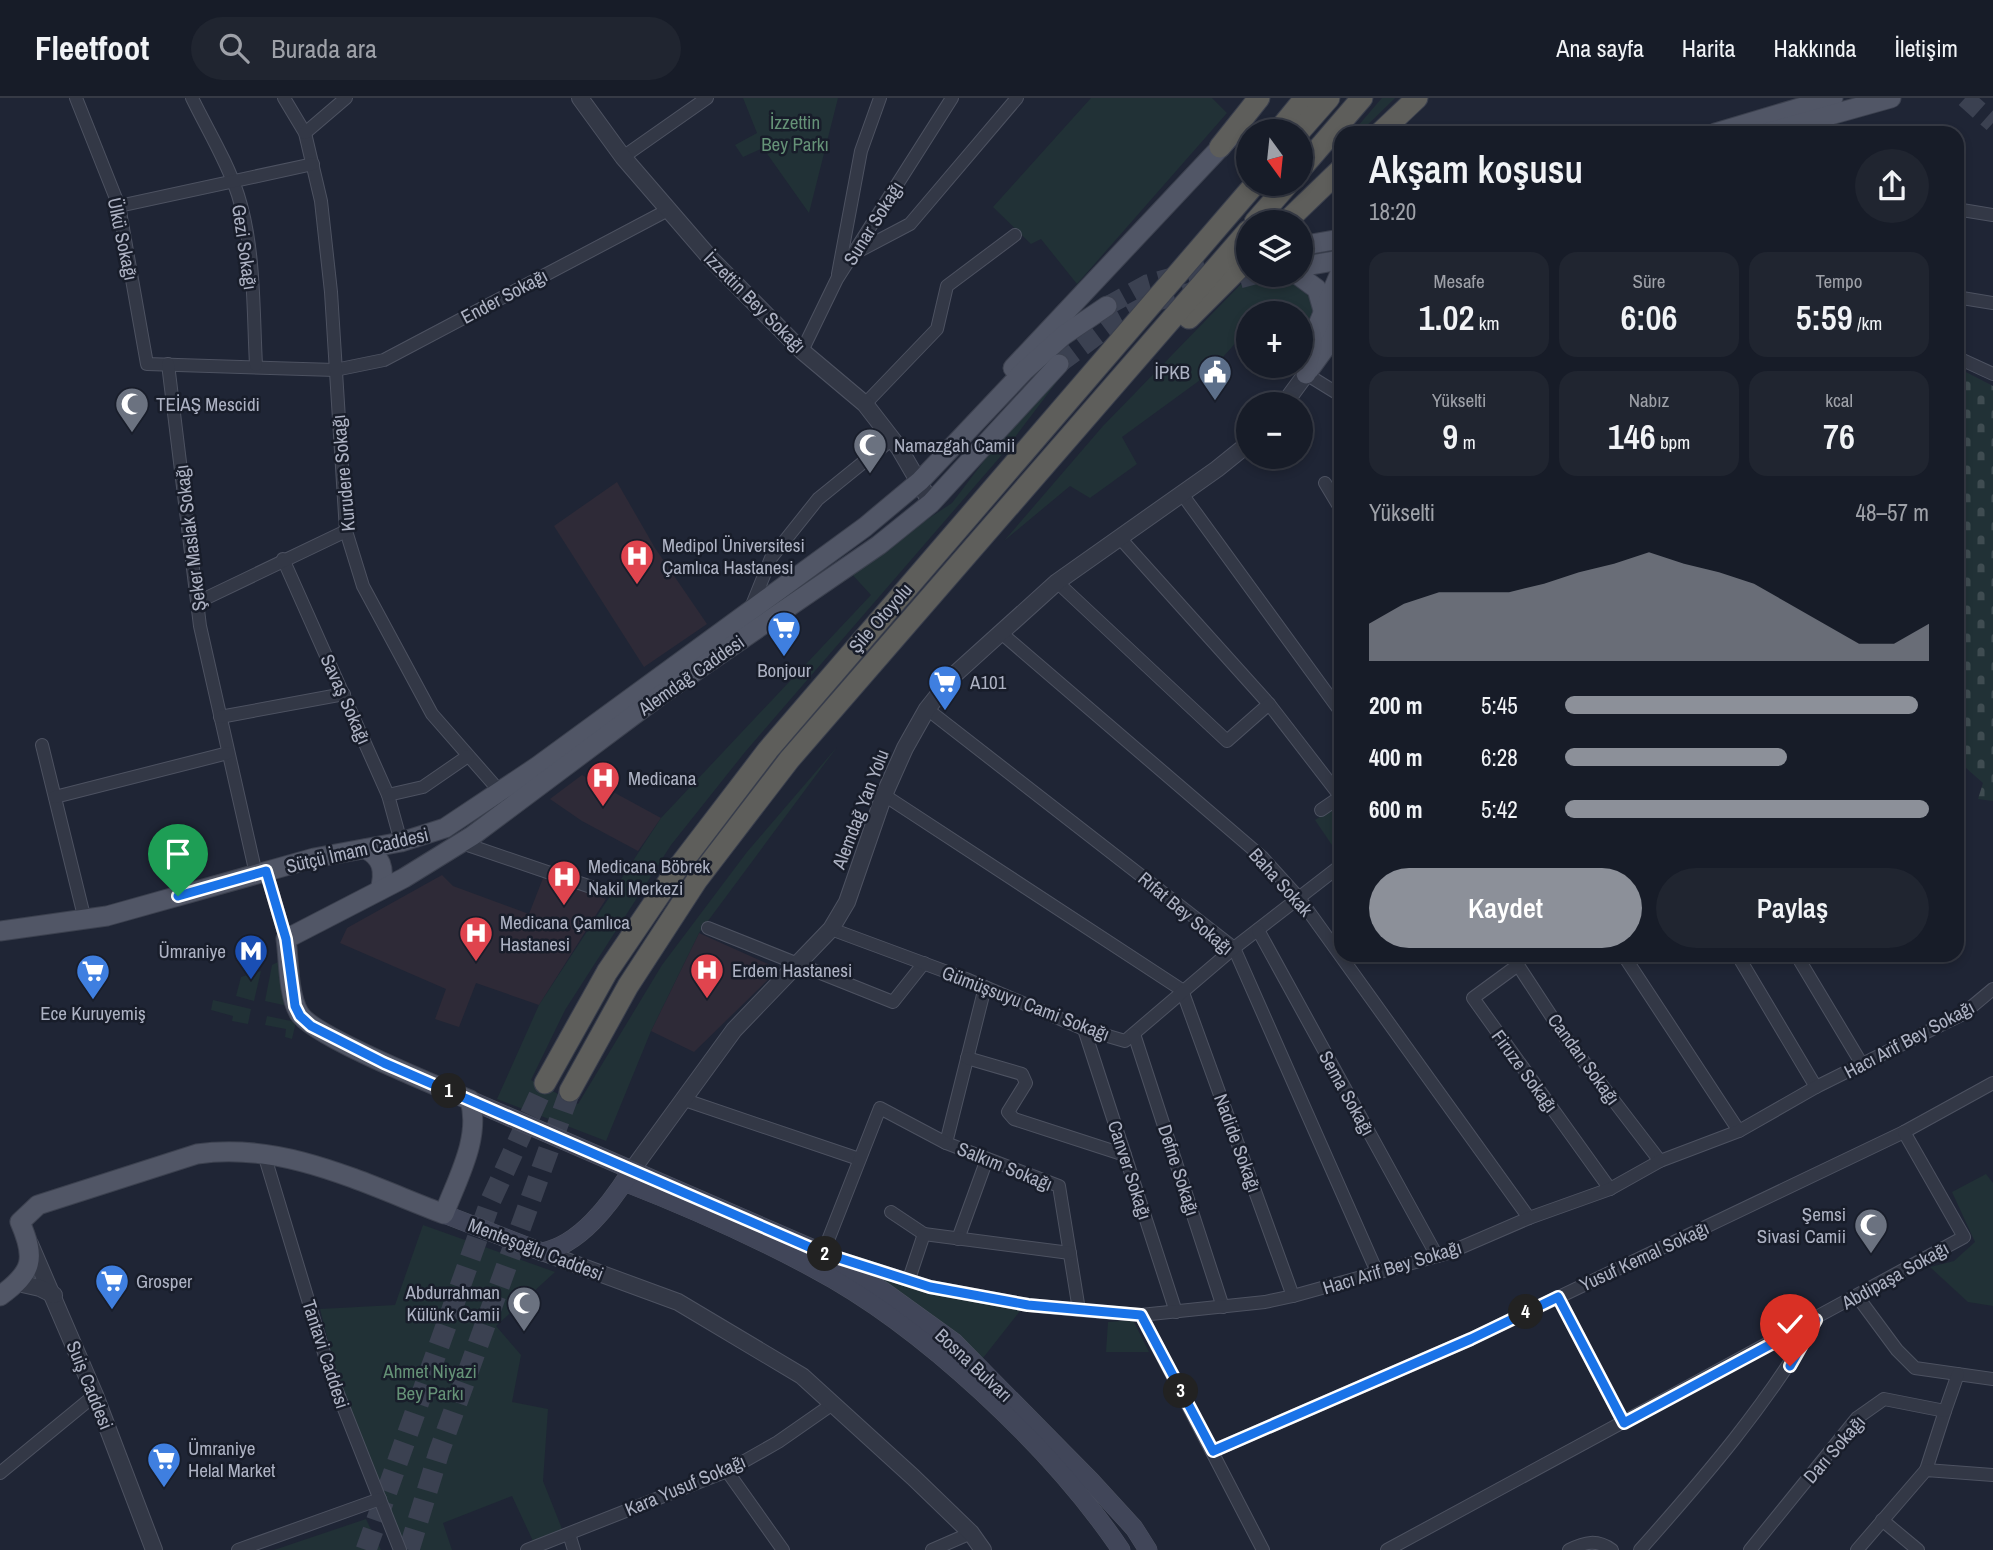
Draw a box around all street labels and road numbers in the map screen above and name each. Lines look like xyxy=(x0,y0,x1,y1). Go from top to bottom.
street label: Sunar Sokağı xyxy=(837,176,909,270)
street label: Ülkü Sokağı xyxy=(102,195,144,283)
street label: Gezi Sokağı xyxy=(226,203,264,291)
street label: İzzettin Bey Sokağı xyxy=(698,245,812,359)
street label: Ender Sokağı xyxy=(456,262,552,330)
street label: Kurudere Sokağı xyxy=(325,414,361,532)
street label: Şeker Maslak Sokağı xyxy=(168,463,212,613)
street label: Şile Otoyolu xyxy=(842,577,918,659)
street label: Alemdağ Caddesi xyxy=(632,629,749,722)
street label: Savaş Sokağı xyxy=(315,650,377,748)
street label: Alemdağ Yan Yolu xyxy=(825,745,895,873)
street label: Sütçü İmam Caddesi xyxy=(283,821,431,879)
street label: Baha Sokak xyxy=(1243,842,1319,922)
street label: Rıfat Bey Sokağı xyxy=(1133,865,1239,961)
street label: Gümüşsuyu Cami Sokağı xyxy=(938,959,1114,1047)
street label: Hacı Arif Bey Sokağı xyxy=(1839,994,1979,1084)
street label: Candan Sokağı xyxy=(1542,1008,1626,1110)
street label: Firuze Sokağı xyxy=(1486,1024,1564,1118)
street label: Sema Sokağı xyxy=(1313,1046,1381,1140)
street label: Nadide Sokağı xyxy=(1208,1090,1268,1196)
street label: Canver Sokağı xyxy=(1102,1117,1158,1223)
street label: Defne Sokağı xyxy=(1152,1121,1206,1219)
street label: Salkım Sokağı xyxy=(954,1135,1056,1197)
street label: Menteşoğlu Caddesi xyxy=(465,1211,607,1287)
street label: Yusuf Kemal Sokağı xyxy=(1575,1215,1713,1297)
street label: Hacı Arif Bey Sokağı xyxy=(1319,1234,1465,1300)
street label: Abdipaşa Sokağı xyxy=(1836,1235,1953,1316)
street label: Tantavi Caddesi xyxy=(296,1296,356,1412)
street label: Bosna Bulvarı xyxy=(930,1322,1018,1408)
street label: Suiş Caddesi xyxy=(60,1337,120,1433)
street label: Darı Sokağı xyxy=(1797,1409,1871,1489)
street label: Kara Yusuf Sokağı xyxy=(621,1448,749,1522)

